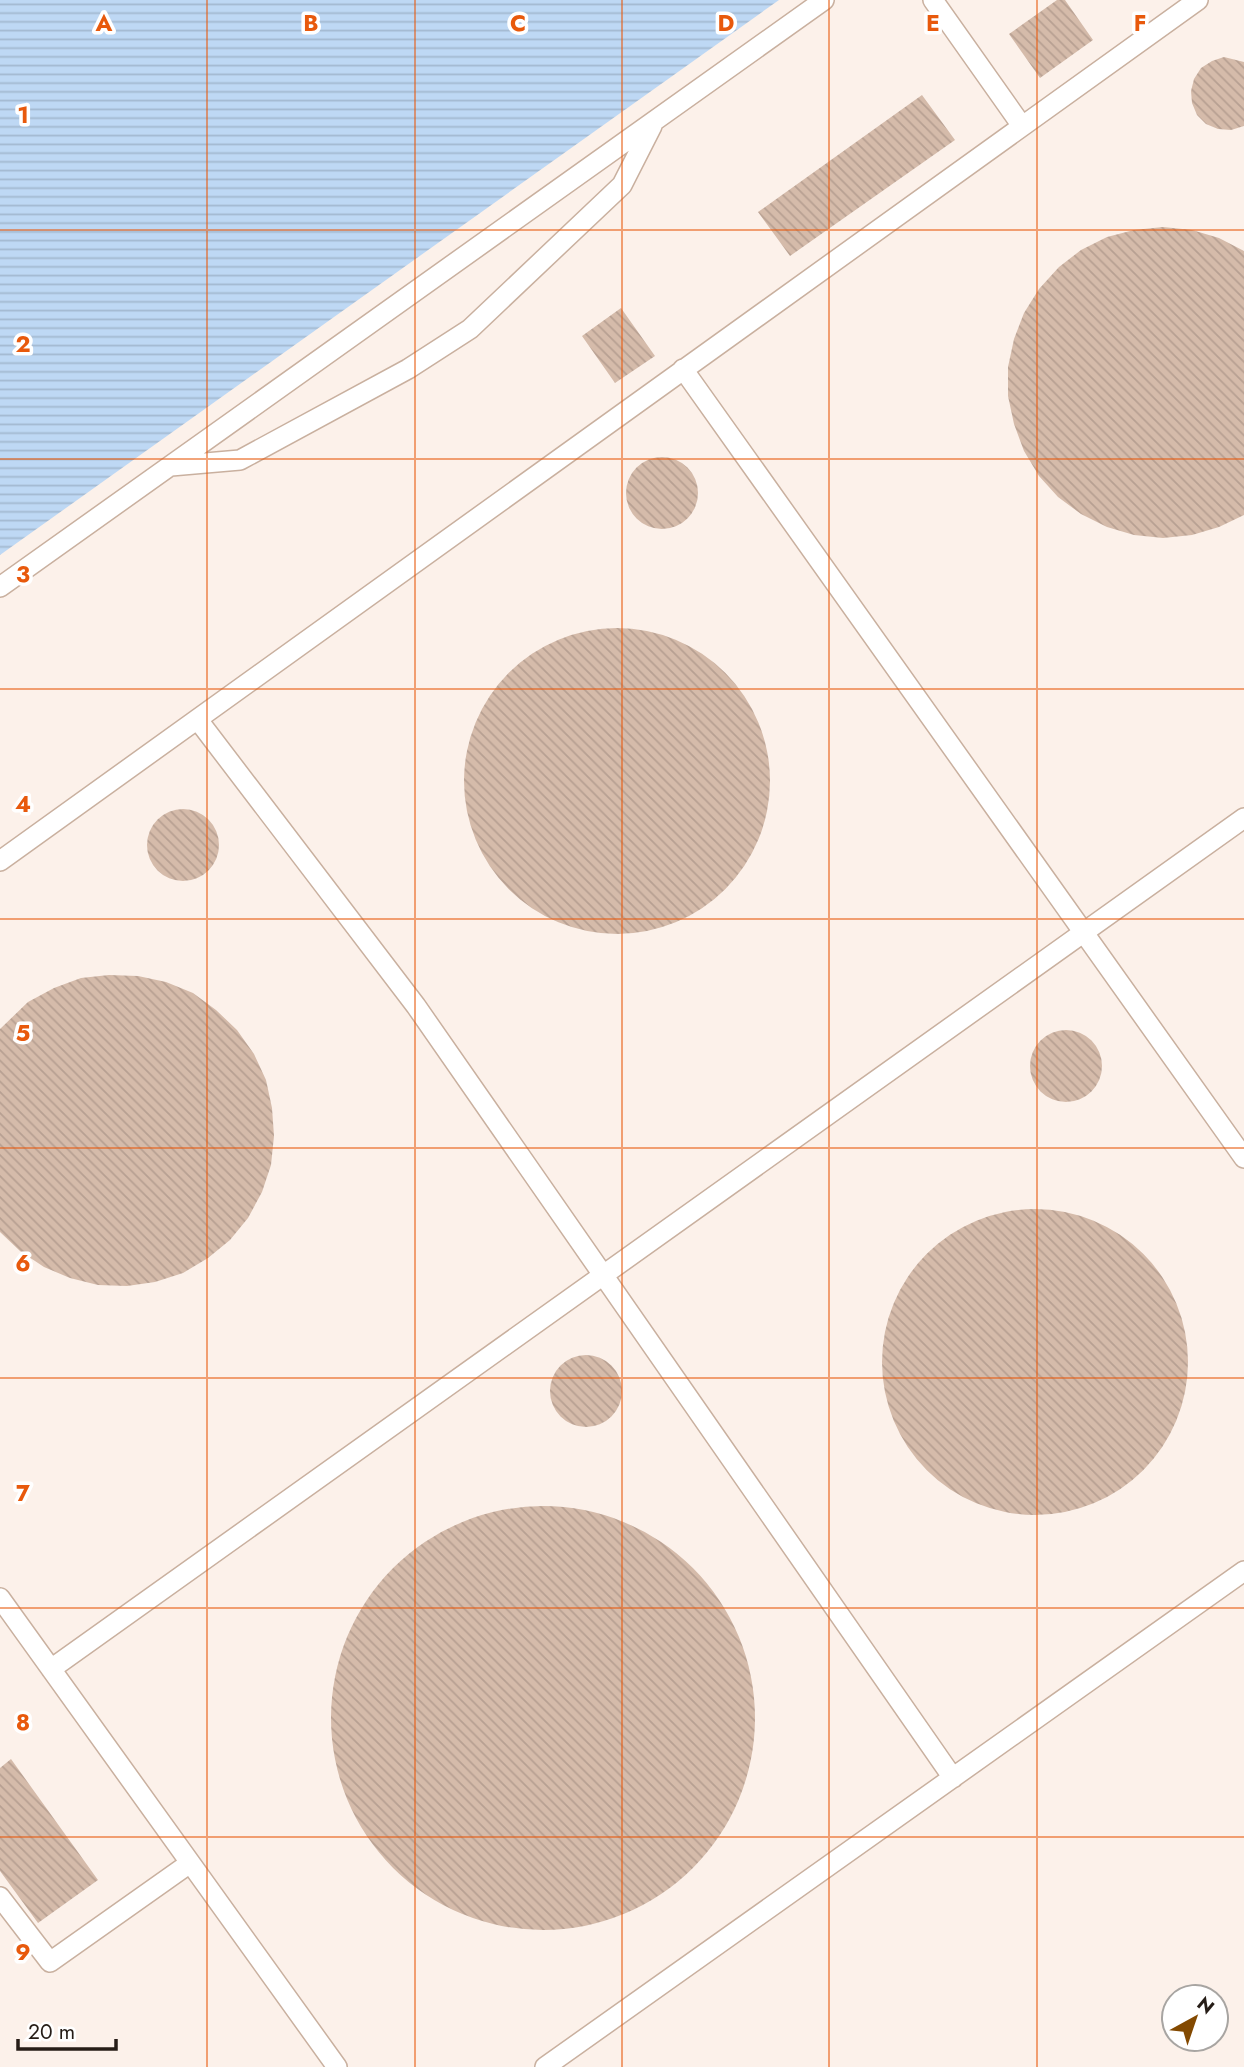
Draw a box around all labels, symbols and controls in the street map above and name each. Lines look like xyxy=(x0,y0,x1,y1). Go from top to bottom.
text: A xyxy=(95,6,113,40)
text: B xyxy=(303,6,319,40)
text: C xyxy=(510,6,526,40)
text: D xyxy=(718,6,735,40)
text: E xyxy=(926,6,940,40)
text: F xyxy=(1134,6,1146,40)
text: 1 xyxy=(17,98,29,132)
text: 2 xyxy=(15,327,31,361)
text: 3 xyxy=(16,557,30,591)
text: 4 xyxy=(15,787,31,821)
text: 5 xyxy=(16,1016,30,1050)
text: 6 xyxy=(15,1246,31,1280)
text: 7 xyxy=(16,1476,30,1510)
text: 8 xyxy=(16,1705,30,1739)
text: 9 xyxy=(15,1935,31,1969)
north arrow xyxy=(1160,1983,1230,2053)
text: N xyxy=(1191,1990,1220,2021)
scale bar xyxy=(18,2008,116,2052)
text: 20 m xyxy=(28,2017,75,2047)

